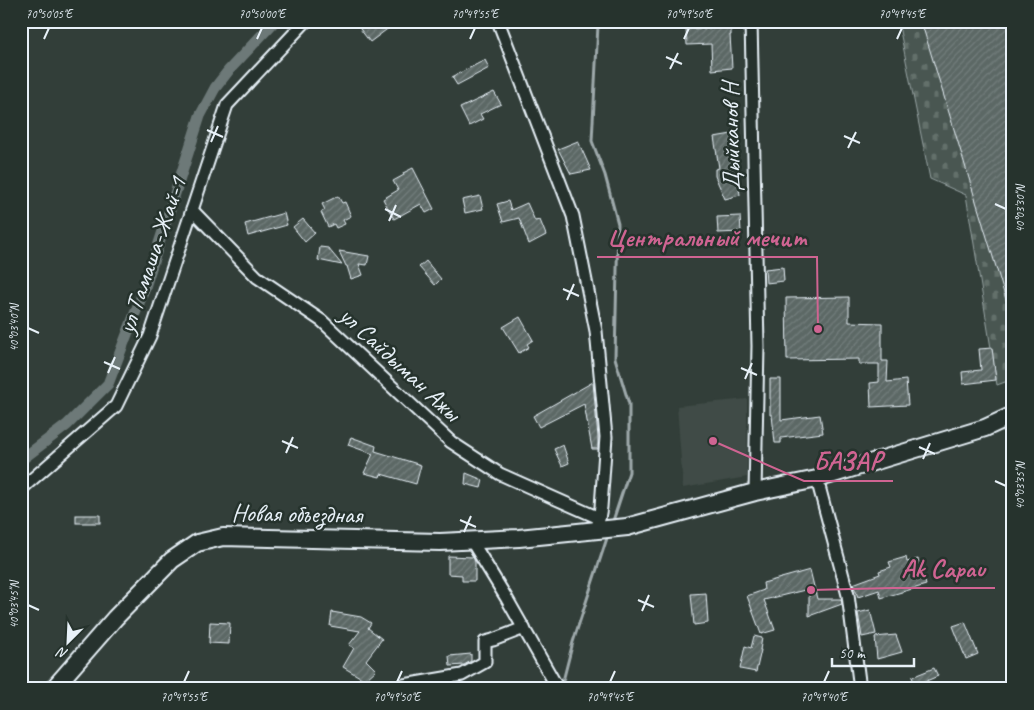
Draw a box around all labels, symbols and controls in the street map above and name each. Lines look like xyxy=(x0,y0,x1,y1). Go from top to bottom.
text: 70°50'05"E xyxy=(26,6,74,22)
text: 70°50'00"E xyxy=(239,6,287,22)
text: 70°49'55"E xyxy=(452,6,500,22)
text: 70°49'50"E xyxy=(666,6,714,22)
text: 70°49'45"E xyxy=(879,6,927,22)
street label: Дыйканов Н xyxy=(714,79,748,192)
street label: ул Тамаша-Жай-1 xyxy=(110,171,194,339)
text: 40°03'30"N xyxy=(1012,184,1028,233)
callout: Центральный мечит xyxy=(597,216,817,257)
text: Центральный мечит xyxy=(607,221,808,254)
street label: ул Сайдыман Ажы xyxy=(331,298,469,430)
text: 40°03'40"N xyxy=(6,303,22,352)
callout: БАЗАР xyxy=(804,440,893,481)
text: БАЗАР xyxy=(813,444,886,477)
text: 40°03'35"N xyxy=(1012,461,1028,510)
street label: Новая объездная xyxy=(231,497,365,532)
callout: Ak Capau xyxy=(892,547,995,588)
text: Ak Capau xyxy=(901,552,987,585)
text: 40°03'45"N xyxy=(6,580,22,629)
north arrow xyxy=(42,618,92,668)
scale bar xyxy=(832,635,914,667)
text: N xyxy=(53,643,70,663)
text: 50 m xyxy=(839,644,866,663)
text: 70°49'55"E xyxy=(161,689,209,705)
text: 70°49'50"E xyxy=(374,689,422,705)
text: 70°49'45"E xyxy=(587,689,635,705)
text: 70°49'40"E xyxy=(801,689,849,705)

